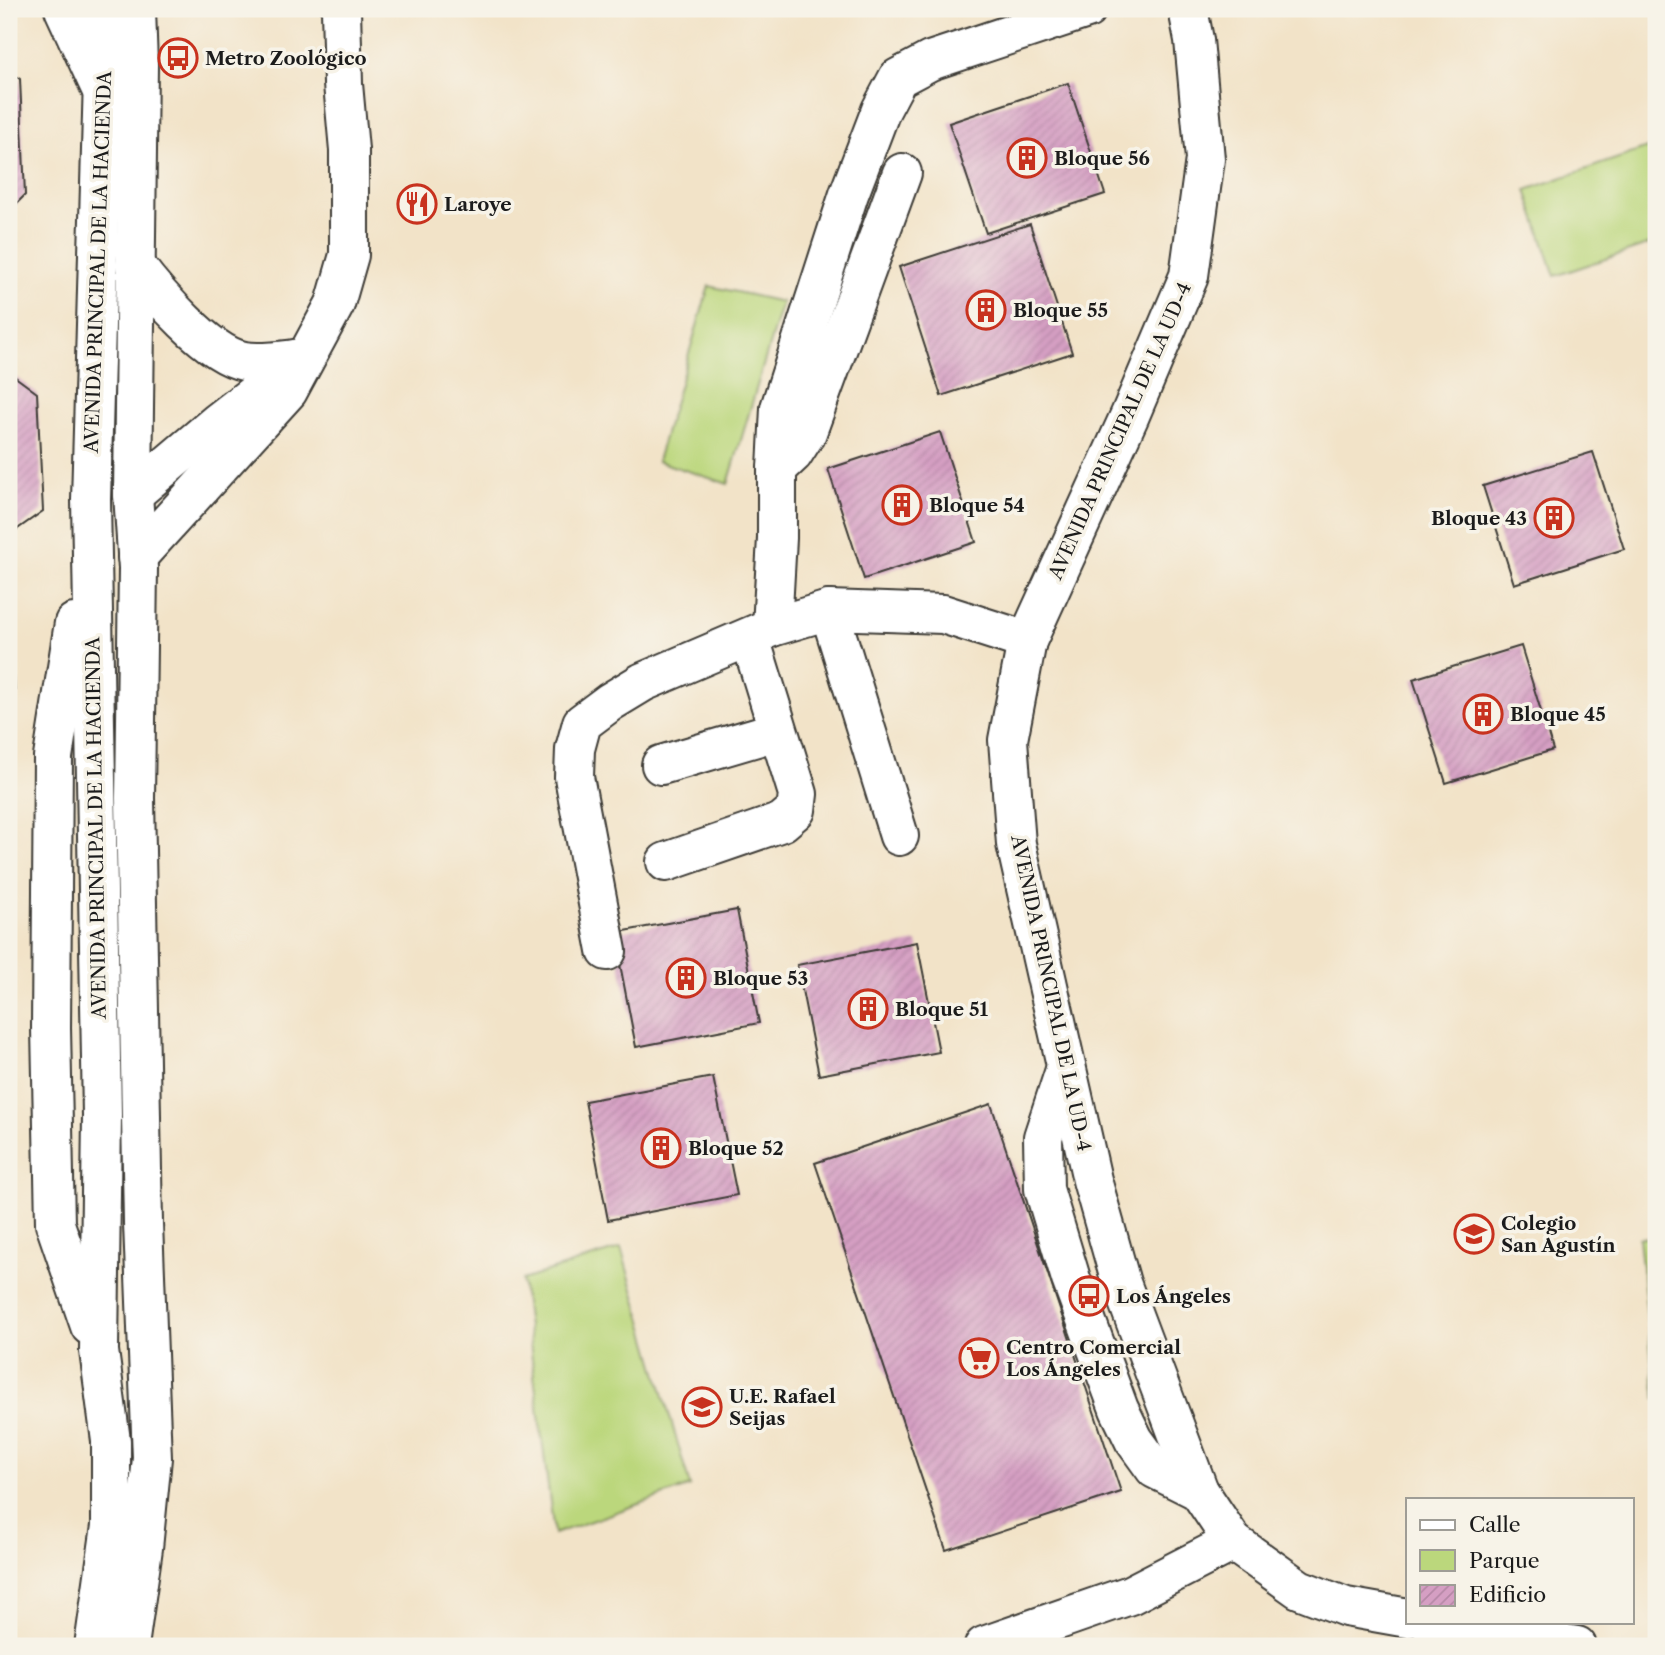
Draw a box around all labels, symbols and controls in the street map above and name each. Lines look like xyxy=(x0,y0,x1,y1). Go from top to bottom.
bus stop icon: Metro Zoológico xyxy=(157,37,199,79)
place label: Metro Zoológico xyxy=(205,47,367,70)
street label: AVENIDA PRINCIPAL DE LA HACIENDA xyxy=(80,70,116,454)
building icon: Bloque 56 xyxy=(1006,137,1048,179)
place label: Bloque 56 xyxy=(1054,147,1150,170)
restaurant icon: Laroye xyxy=(396,183,438,225)
place label: Laroye xyxy=(444,193,512,216)
street label: AVENIDA PRINCIPAL DE LA UD-4 xyxy=(1043,279,1196,584)
building icon: Bloque 55 xyxy=(965,289,1007,331)
place label: Bloque 55 xyxy=(1013,299,1108,322)
building icon: Bloque 54 xyxy=(881,484,923,526)
place label: Bloque 54 xyxy=(929,494,1025,517)
building icon: Bloque 43 xyxy=(1533,497,1575,539)
place label: Bloque 43 xyxy=(1431,507,1527,530)
street label: AVENIDA PRINCIPAL DE LA HACIENDA xyxy=(81,636,111,1020)
building icon: Bloque 45 xyxy=(1462,693,1504,735)
place label: Bloque 45 xyxy=(1510,703,1606,726)
street label: AVENIDA PRINCIPAL DE LA UD-4 xyxy=(1006,832,1096,1153)
building icon: Bloque 53 xyxy=(665,957,707,999)
place label: Bloque 53 xyxy=(713,967,808,990)
building icon: Bloque 51 xyxy=(847,988,889,1030)
place label: Bloque 51 xyxy=(895,998,988,1021)
building icon: Bloque 52 xyxy=(640,1127,682,1169)
place label: Bloque 52 xyxy=(688,1137,784,1160)
place label: Colegio San Agustín xyxy=(1501,1212,1616,1257)
school or university icon: Colegio San Agustín xyxy=(1453,1213,1495,1255)
bus stop icon: Los Ángeles xyxy=(1068,1275,1110,1317)
place label: Los Ángeles xyxy=(1116,1285,1231,1308)
place label: Centro Comercial Los Ángeles xyxy=(1006,1336,1181,1381)
supermarket icon: Centro Comercial Los Ángeles xyxy=(958,1337,1000,1379)
place label: U.E. Rafael Seijas xyxy=(729,1385,836,1430)
school or university icon: U.E. Rafael Seijas xyxy=(681,1386,723,1428)
legend xyxy=(1406,1498,1634,1624)
text: Calle xyxy=(1469,1512,1521,1537)
text: Parque xyxy=(1469,1548,1540,1573)
text: Edificio xyxy=(1469,1582,1546,1607)

